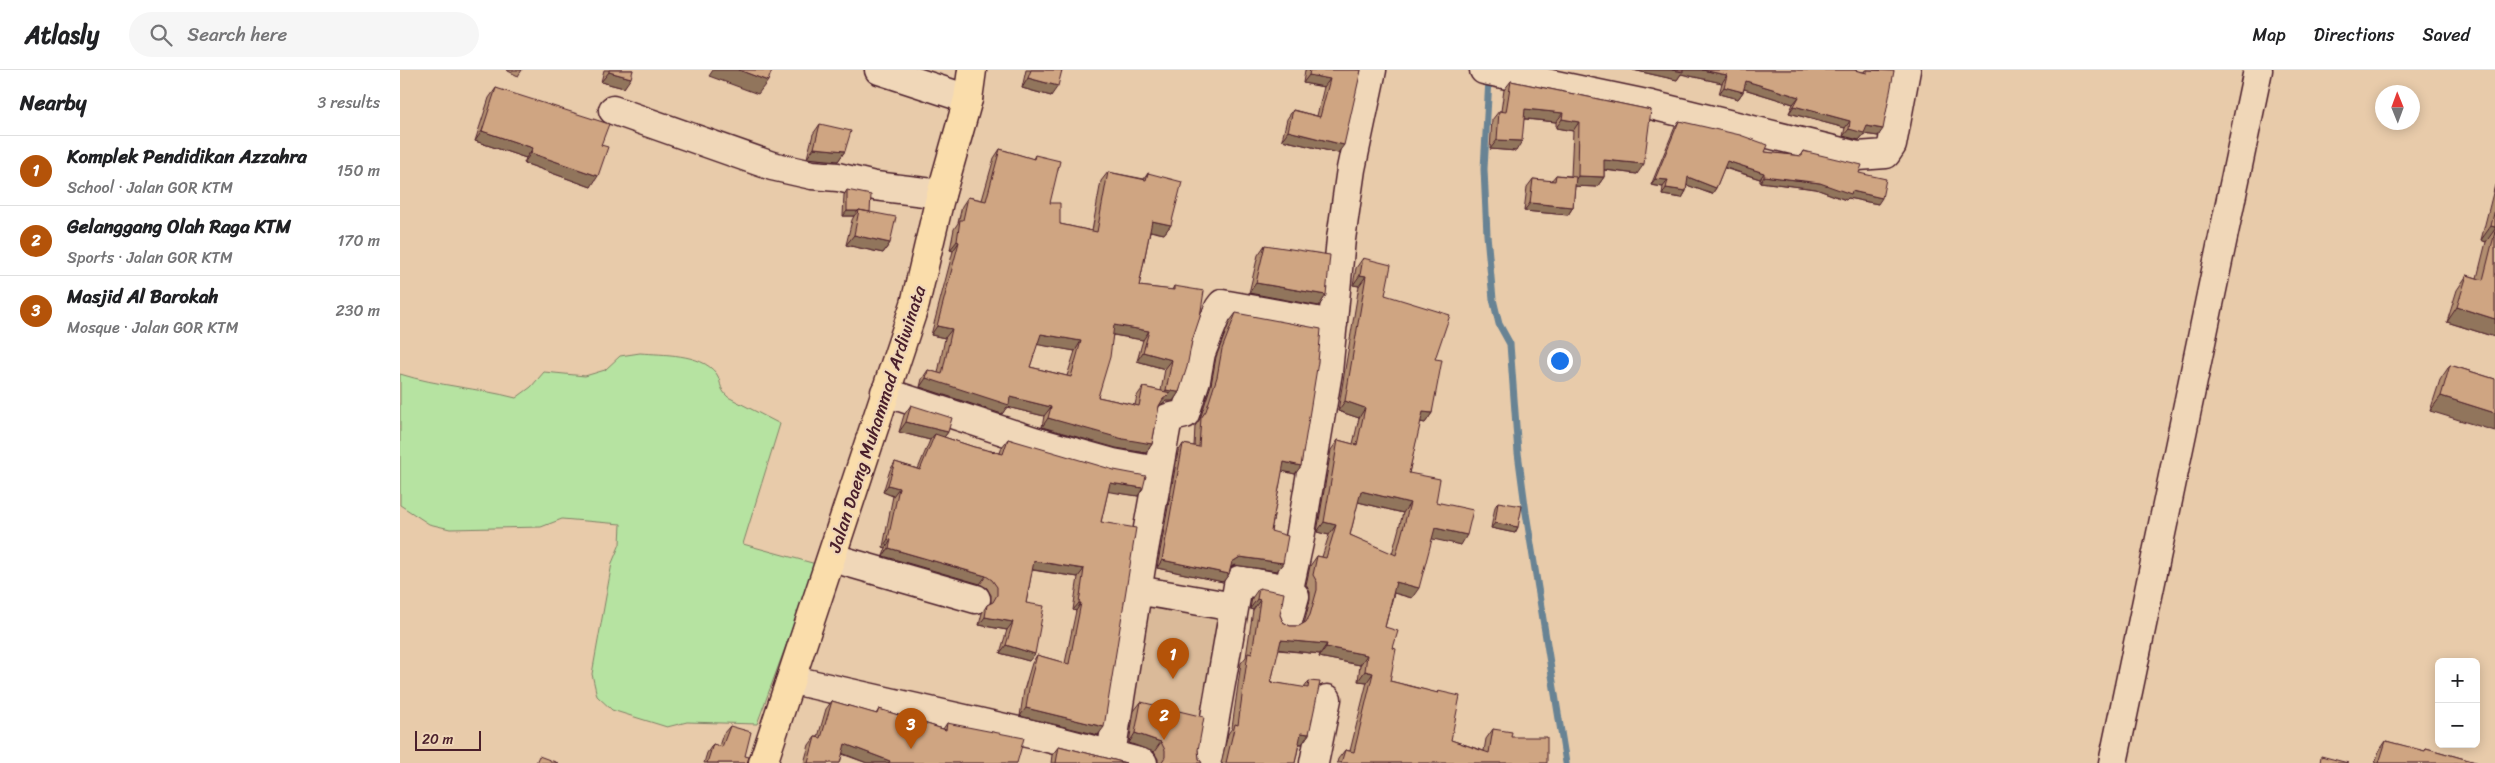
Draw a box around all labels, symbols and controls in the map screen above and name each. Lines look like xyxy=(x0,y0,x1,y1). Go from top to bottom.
search box xyxy=(129,12,479,57)
text: Atlasly xyxy=(25,14,99,56)
text: Search here xyxy=(187,18,287,51)
text: Map xyxy=(2253,19,2286,51)
text: Directions xyxy=(2314,19,2395,51)
text: Saved xyxy=(2423,19,2470,51)
icon: search xyxy=(147,21,175,49)
text: Nearby xyxy=(20,84,86,122)
north arrow xyxy=(2375,85,2420,130)
text: 3 results xyxy=(317,88,380,117)
text: Komplek Pendidikan Azzahra xyxy=(67,140,307,173)
text: 1 xyxy=(33,156,39,185)
text: 150 m xyxy=(337,156,380,185)
text: School · Jalan GOR KTM xyxy=(67,173,233,202)
text: Gelanggang Olah Raga KTM xyxy=(67,210,291,243)
text: 2 xyxy=(31,226,41,255)
text: 170 m xyxy=(337,226,380,255)
text: Sports · Jalan GOR KTM xyxy=(67,243,233,272)
text: Masjid Al Barokah xyxy=(67,280,219,313)
street label: Jalan Daeng Muhammad Ardiwinata xyxy=(818,281,936,558)
text: 3 xyxy=(32,296,40,325)
text: 230 m xyxy=(335,296,380,325)
text: Mosque · Jalan GOR KTM xyxy=(67,313,238,342)
your location xyxy=(1547,348,1573,374)
pin: 1 xyxy=(1157,638,1189,679)
map controls xyxy=(2435,658,2480,748)
button: + xyxy=(2435,658,2480,703)
pin: 2 xyxy=(1148,699,1180,740)
button: − xyxy=(2435,703,2480,748)
pin: 3 xyxy=(895,708,927,749)
text: 20 m xyxy=(422,727,453,752)
scale bar xyxy=(415,728,481,751)

